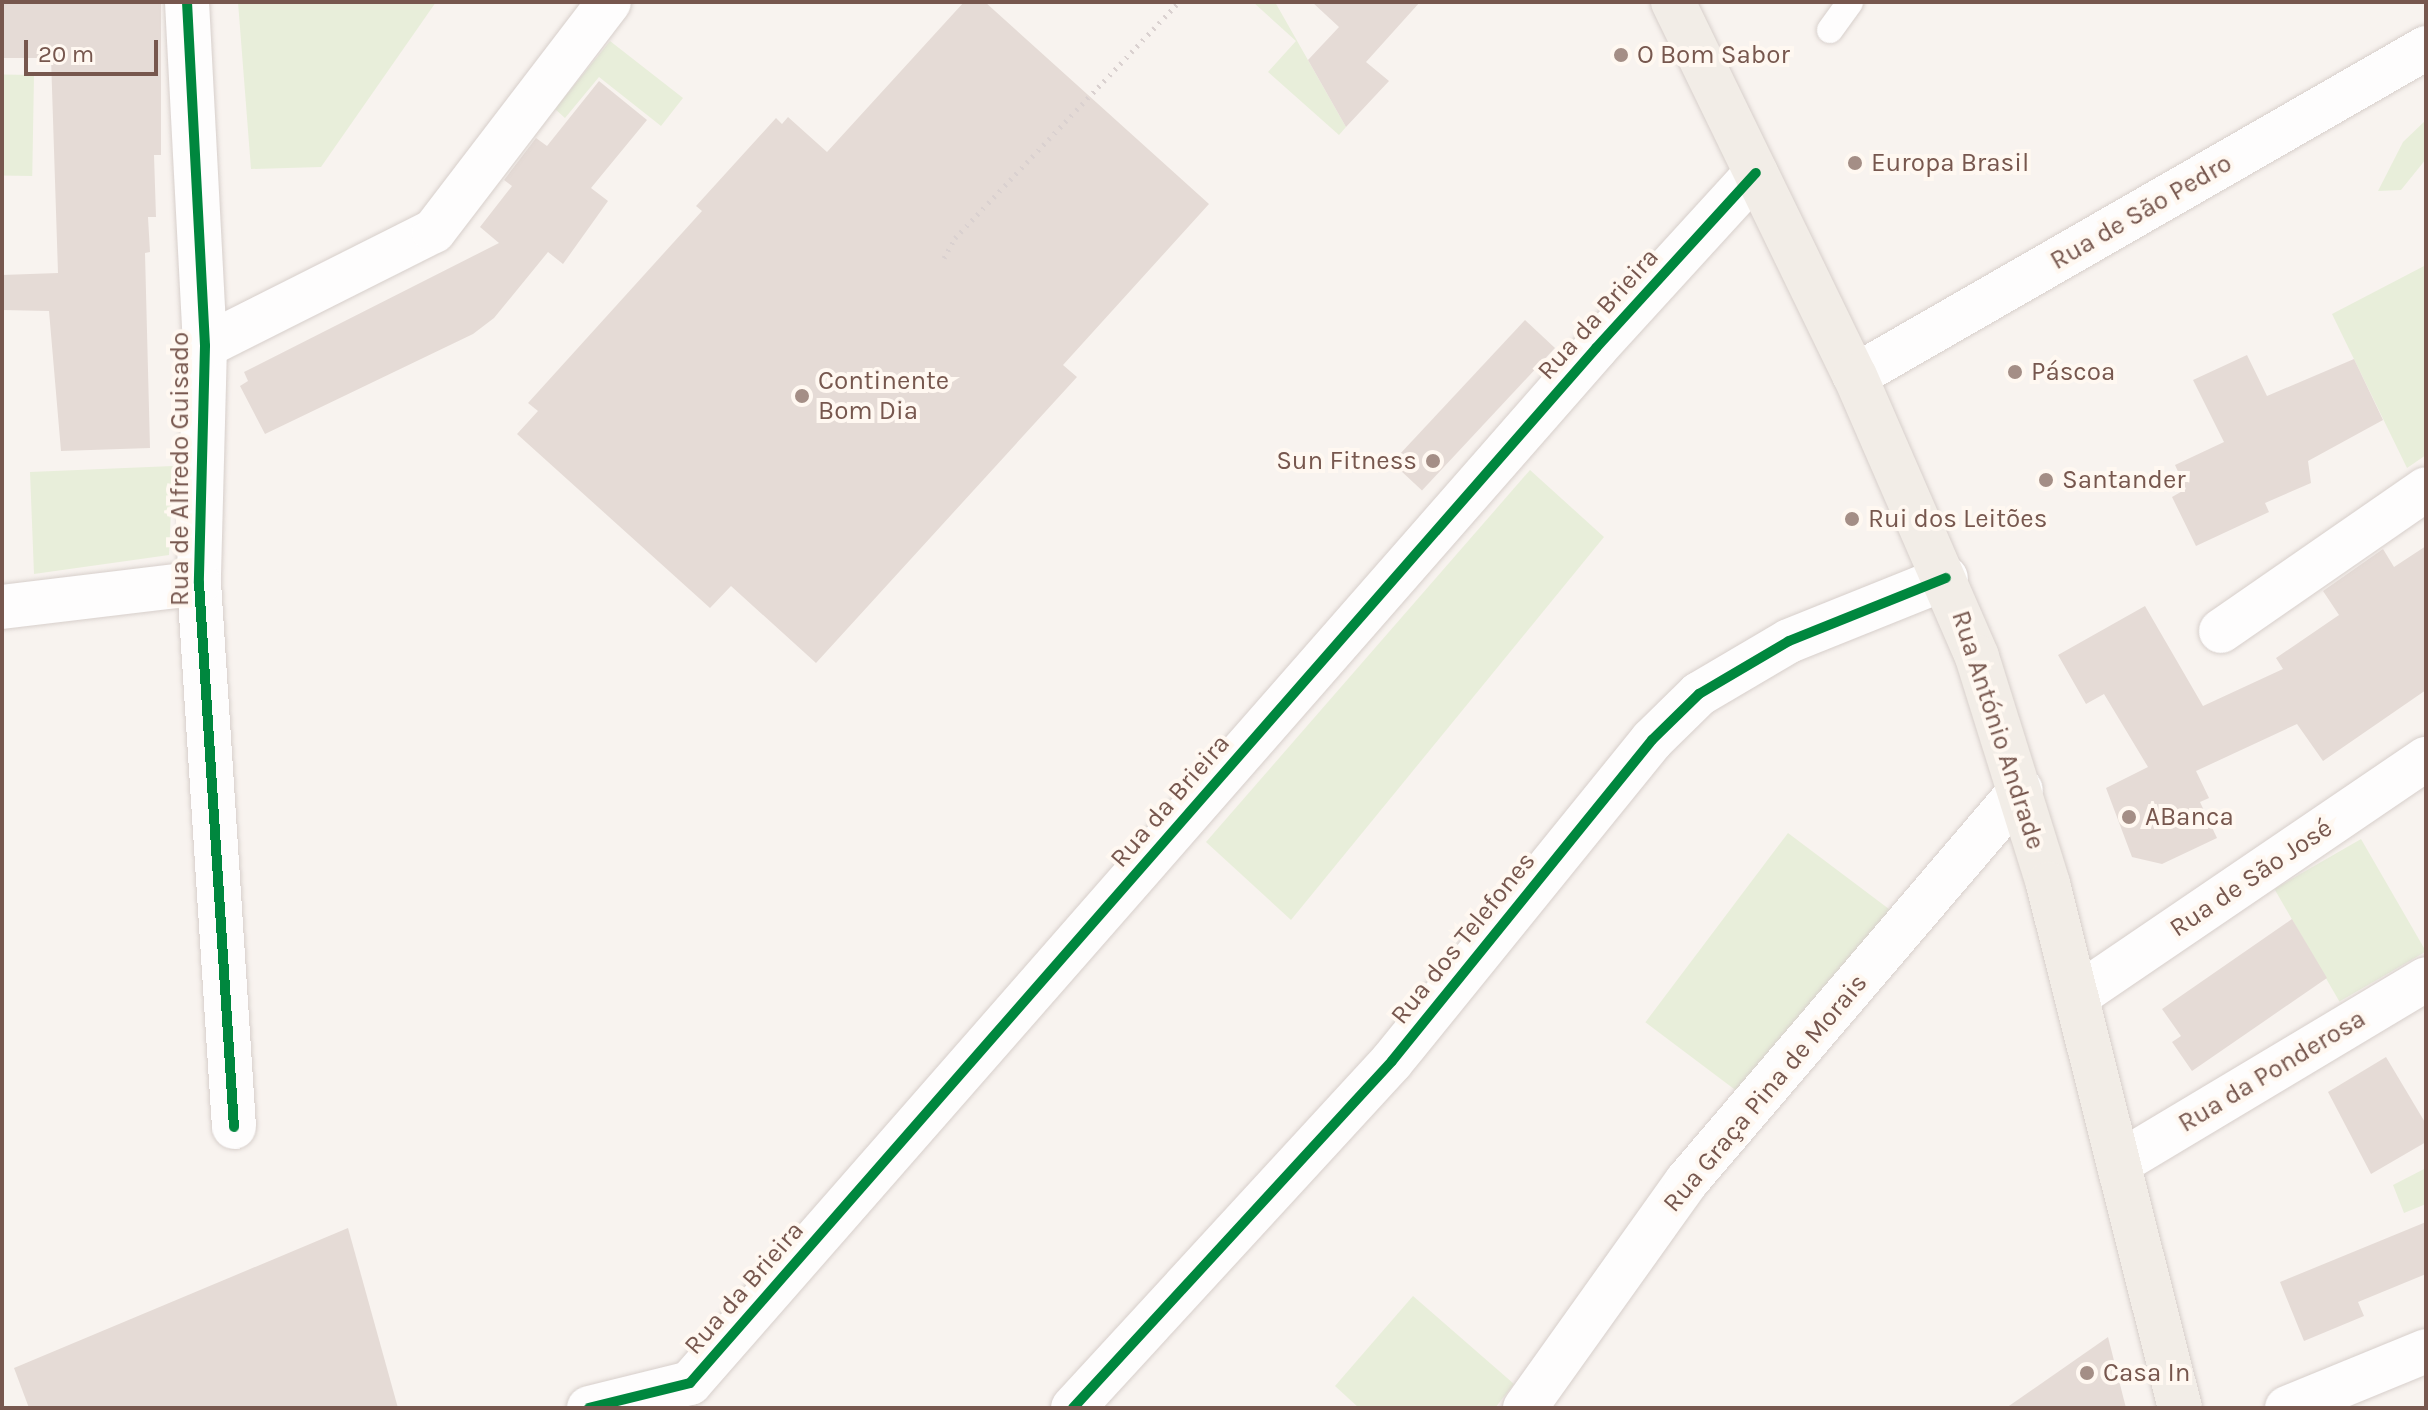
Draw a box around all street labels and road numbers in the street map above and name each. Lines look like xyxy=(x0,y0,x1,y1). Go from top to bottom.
street label: Rua de São Pedro xyxy=(2045,147,2237,277)
street label: Rua da Brieira xyxy=(1531,242,1665,386)
street label: Rua de Alfredo Guisado xyxy=(164,332,196,606)
street label: Rua António Andrade xyxy=(1945,607,2051,853)
street label: Rua da Brieira xyxy=(1104,728,1236,874)
street label: Rua de São José xyxy=(2164,812,2338,944)
street label: Rua dos Telefones xyxy=(1384,846,1542,1030)
street label: Rua Graça Pina de Morais xyxy=(1656,968,1874,1218)
street label: Rua da Ponderosa xyxy=(2173,1003,2371,1139)
street label: Rua da Brieira xyxy=(678,1215,810,1361)

